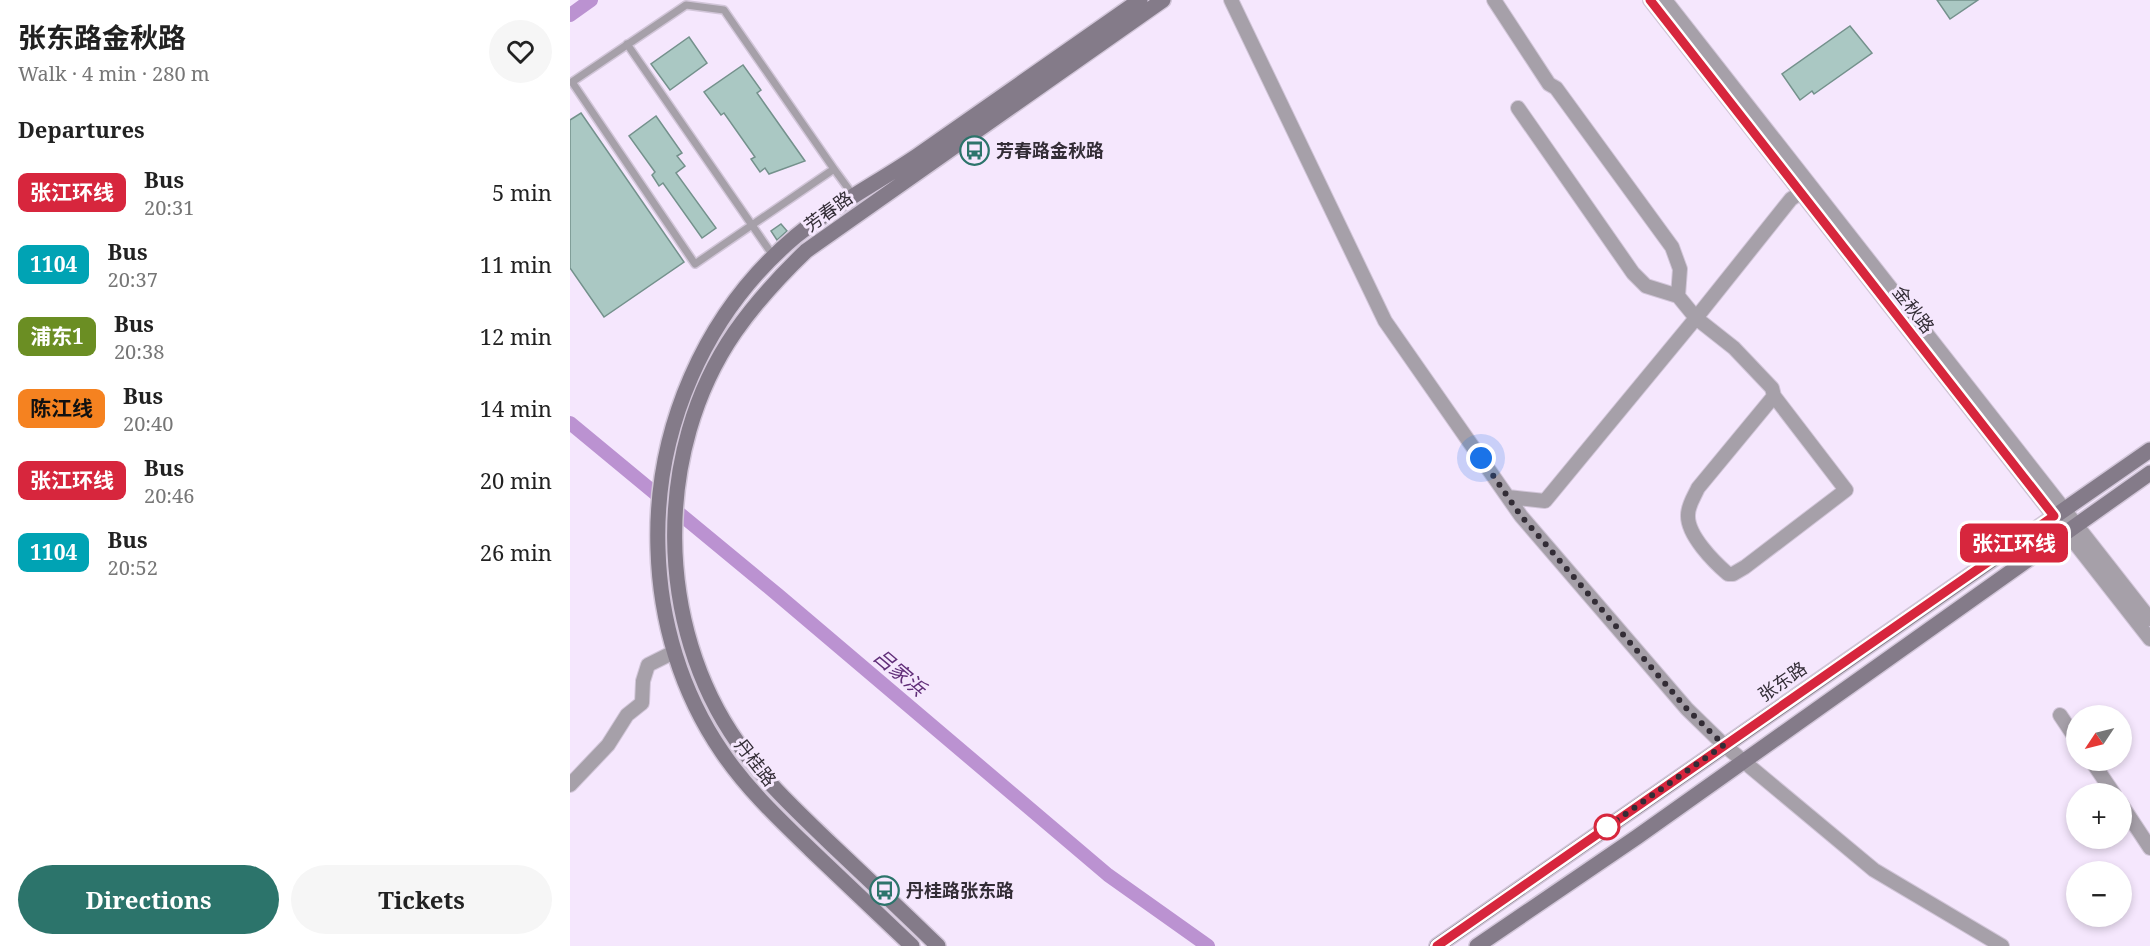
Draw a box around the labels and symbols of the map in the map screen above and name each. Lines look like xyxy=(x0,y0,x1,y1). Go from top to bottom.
bus stop icon: 芳春路金秋路 xyxy=(959,134,991,166)
place label: 芳春路金秋路 xyxy=(996,138,1104,162)
street label: 芳春路 xyxy=(799,185,857,237)
street label: 金秋路 xyxy=(1888,280,1940,338)
your location xyxy=(1466,443,1496,473)
line badge: 张江环线 xyxy=(1972,524,2056,562)
water label: 吕家浜 xyxy=(868,642,933,703)
street label: 张东路 xyxy=(1753,656,1811,706)
north arrow xyxy=(2066,705,2132,771)
street label: 丹桂路 xyxy=(730,733,782,791)
unlabelled marker xyxy=(1594,814,1620,840)
bus stop icon: 丹桂路张东路 xyxy=(869,874,901,906)
place label: 丹桂路张东路 xyxy=(906,878,1014,902)

